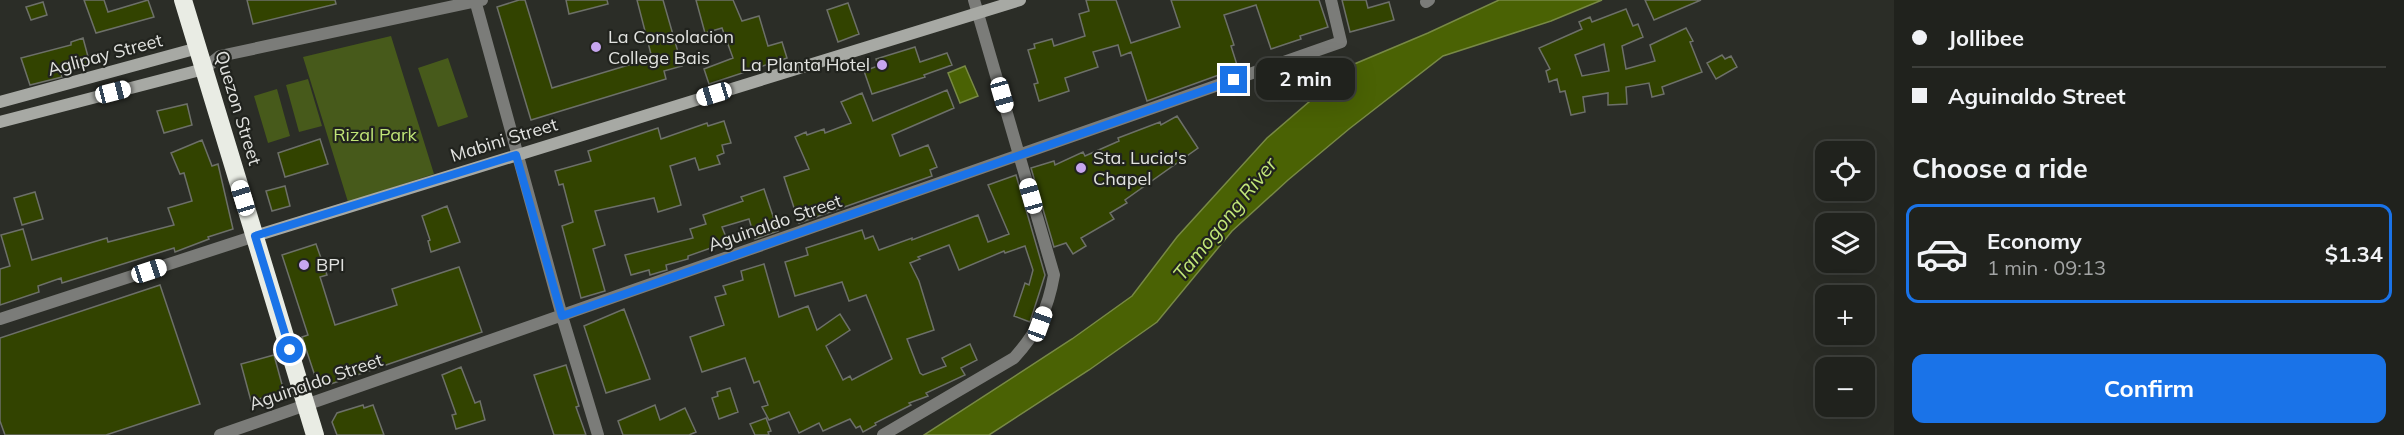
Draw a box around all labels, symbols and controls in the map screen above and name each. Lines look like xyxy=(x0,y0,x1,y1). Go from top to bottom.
text: Jollibee xyxy=(1948,24,2024,52)
place label: La Consolacion College Bais xyxy=(608,25,734,69)
street label: Aglipay Street xyxy=(45,28,165,81)
marker: La Consolacion College Bais xyxy=(589,40,603,54)
street label: Quezon Street xyxy=(210,48,267,168)
place label: La Planta Hotel xyxy=(741,53,870,76)
marker: La Planta Hotel xyxy=(875,58,889,72)
callout: 2 min xyxy=(1255,59,1354,101)
route end xyxy=(1220,66,1247,93)
text: 2 min xyxy=(1279,66,1332,91)
car xyxy=(988,75,1016,115)
car xyxy=(93,79,133,105)
car xyxy=(694,80,734,108)
text: Aguinaldo Street xyxy=(1948,82,2126,110)
street label: Mabini Street xyxy=(448,112,560,167)
park label: Rizal Park xyxy=(333,123,418,146)
map controls xyxy=(1815,141,1875,417)
button: locate xyxy=(1815,141,1875,201)
place label: Sta. Lucia's Chapel xyxy=(1093,146,1187,190)
water label: Tamogong River xyxy=(1167,151,1282,285)
text: Choose a ride xyxy=(1912,151,2088,185)
marker: Sta. Lucia's Chapel xyxy=(1074,161,1088,175)
car xyxy=(1017,176,1045,216)
car xyxy=(229,178,257,218)
street label: Aguinaldo Street xyxy=(705,189,845,256)
button: layers xyxy=(1815,213,1875,273)
icon: car xyxy=(1915,227,1969,281)
text: Economy xyxy=(1987,227,2082,255)
text: $1.34 xyxy=(2325,240,2383,268)
place label: BPI xyxy=(316,253,345,276)
text: 1 min · 09:13 xyxy=(1987,255,2106,280)
car xyxy=(129,257,169,285)
marker: BPI xyxy=(297,258,311,272)
button: + xyxy=(1815,285,1875,345)
car xyxy=(1025,304,1055,344)
route start xyxy=(276,336,303,363)
street label: Aguinaldo Street xyxy=(246,348,386,415)
button: Confirm xyxy=(1912,354,2386,423)
button: − xyxy=(1815,357,1875,417)

